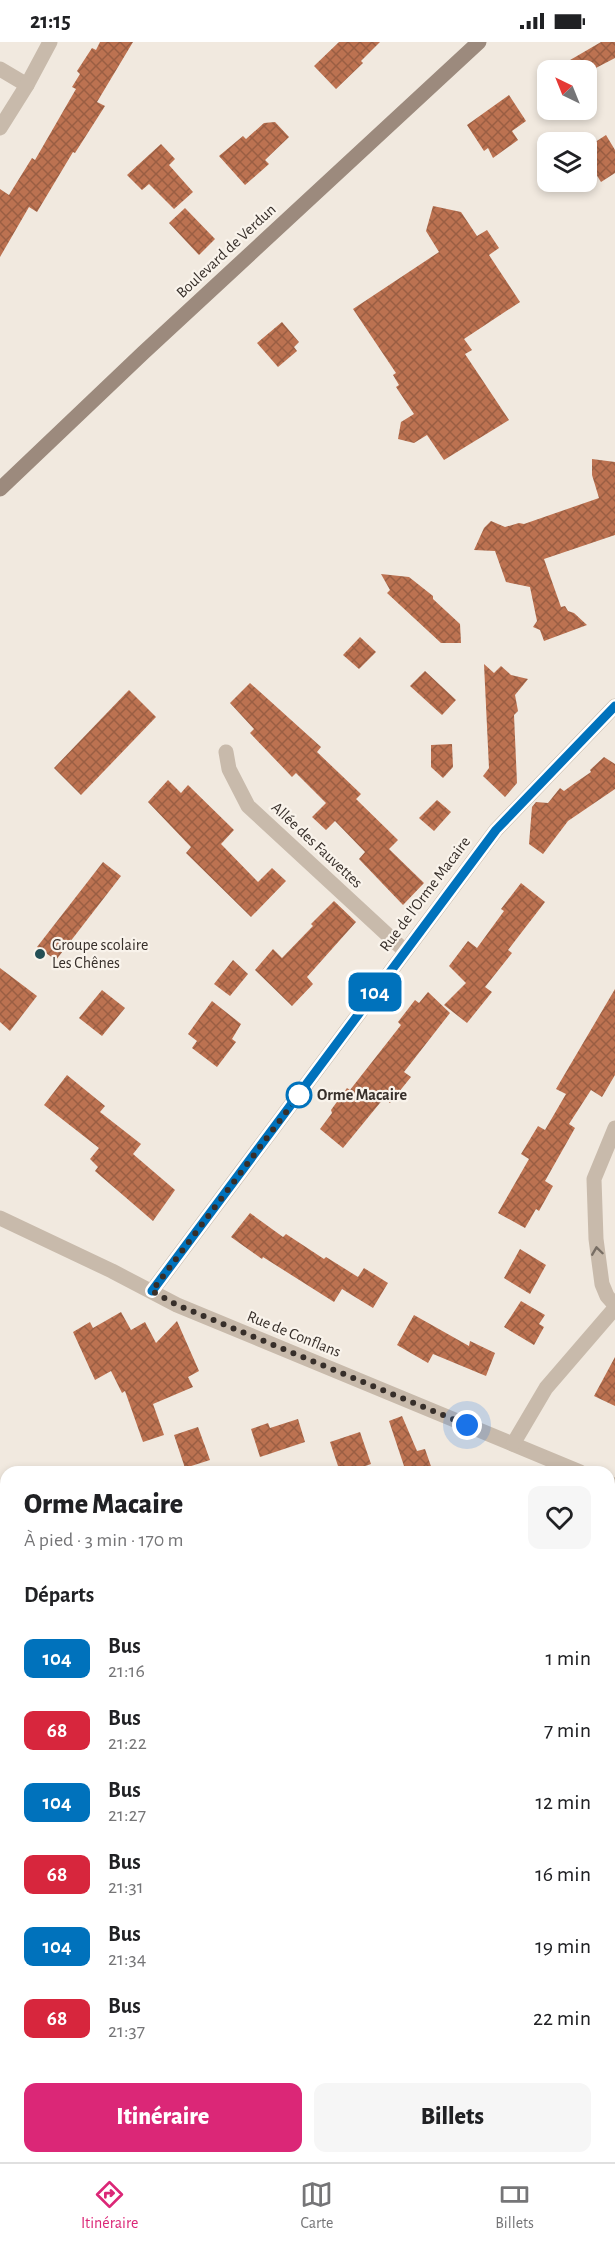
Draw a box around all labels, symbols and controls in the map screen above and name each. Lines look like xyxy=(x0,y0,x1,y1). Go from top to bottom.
text: 21:15 xyxy=(30,10,71,32)
north arrow xyxy=(537,60,597,120)
map controls xyxy=(537,60,597,192)
button: layers xyxy=(537,132,597,192)
street label: Boulevard de Verdun xyxy=(173,201,279,301)
street label: Allée des Fauvettes xyxy=(268,799,366,891)
street label: Rue de l'Orme Macaire xyxy=(377,834,473,954)
place label: Groupe scolaire Les Chênes xyxy=(52,937,148,971)
marker: Groupe scolaire Les Chênes xyxy=(33,947,47,961)
line badge: 104 xyxy=(340,972,410,1012)
text: 104 xyxy=(360,982,390,1003)
marker: Orme Macaire xyxy=(286,1082,312,1108)
place label: Orme Macaire xyxy=(317,1087,407,1103)
one-way arrow xyxy=(592,1246,604,1255)
street label: Rue de Conflans xyxy=(245,1308,343,1360)
your location xyxy=(452,1410,482,1440)
button: heart xyxy=(528,1486,591,1549)
text: Orme Macaire xyxy=(24,1491,183,1519)
text: À pied · 3 min · 170 m xyxy=(24,1530,184,1550)
text: Départs xyxy=(24,1584,94,1606)
text: Bus xyxy=(108,1635,141,1657)
text: 1 min xyxy=(546,1647,591,1669)
text: 104 xyxy=(42,1648,72,1669)
text: 21:16 xyxy=(108,1661,145,1681)
text: Bus xyxy=(108,1707,141,1729)
text: 7 min xyxy=(544,1719,591,1741)
text: 68 xyxy=(47,1720,67,1741)
text: 21:22 xyxy=(108,1733,147,1753)
text: Bus xyxy=(108,1779,141,1801)
text: 12 min xyxy=(536,1791,591,1813)
text: 104 xyxy=(42,1792,72,1813)
text: 21:27 xyxy=(108,1805,146,1825)
text: Bus xyxy=(108,1851,141,1873)
text: 16 min xyxy=(535,1863,591,1885)
text: 68 xyxy=(47,1864,67,1885)
text: 21:31 xyxy=(108,1877,144,1897)
text: Bus xyxy=(108,1923,141,1945)
text: 19 min xyxy=(535,1935,591,1957)
text: 104 xyxy=(42,1936,72,1957)
text: 21:34 xyxy=(108,1949,146,1969)
text: Bus xyxy=(108,1995,141,2017)
text: 22 min xyxy=(533,2007,591,2029)
text: 68 xyxy=(47,2008,67,2029)
text: 21:37 xyxy=(108,2021,145,2041)
button: Itinéraire xyxy=(24,2083,302,2152)
button: Billets xyxy=(314,2083,591,2152)
tab: Itinéraire xyxy=(81,2178,138,2233)
tab: Carte xyxy=(300,2178,333,2233)
tab: Billets xyxy=(495,2178,534,2233)

